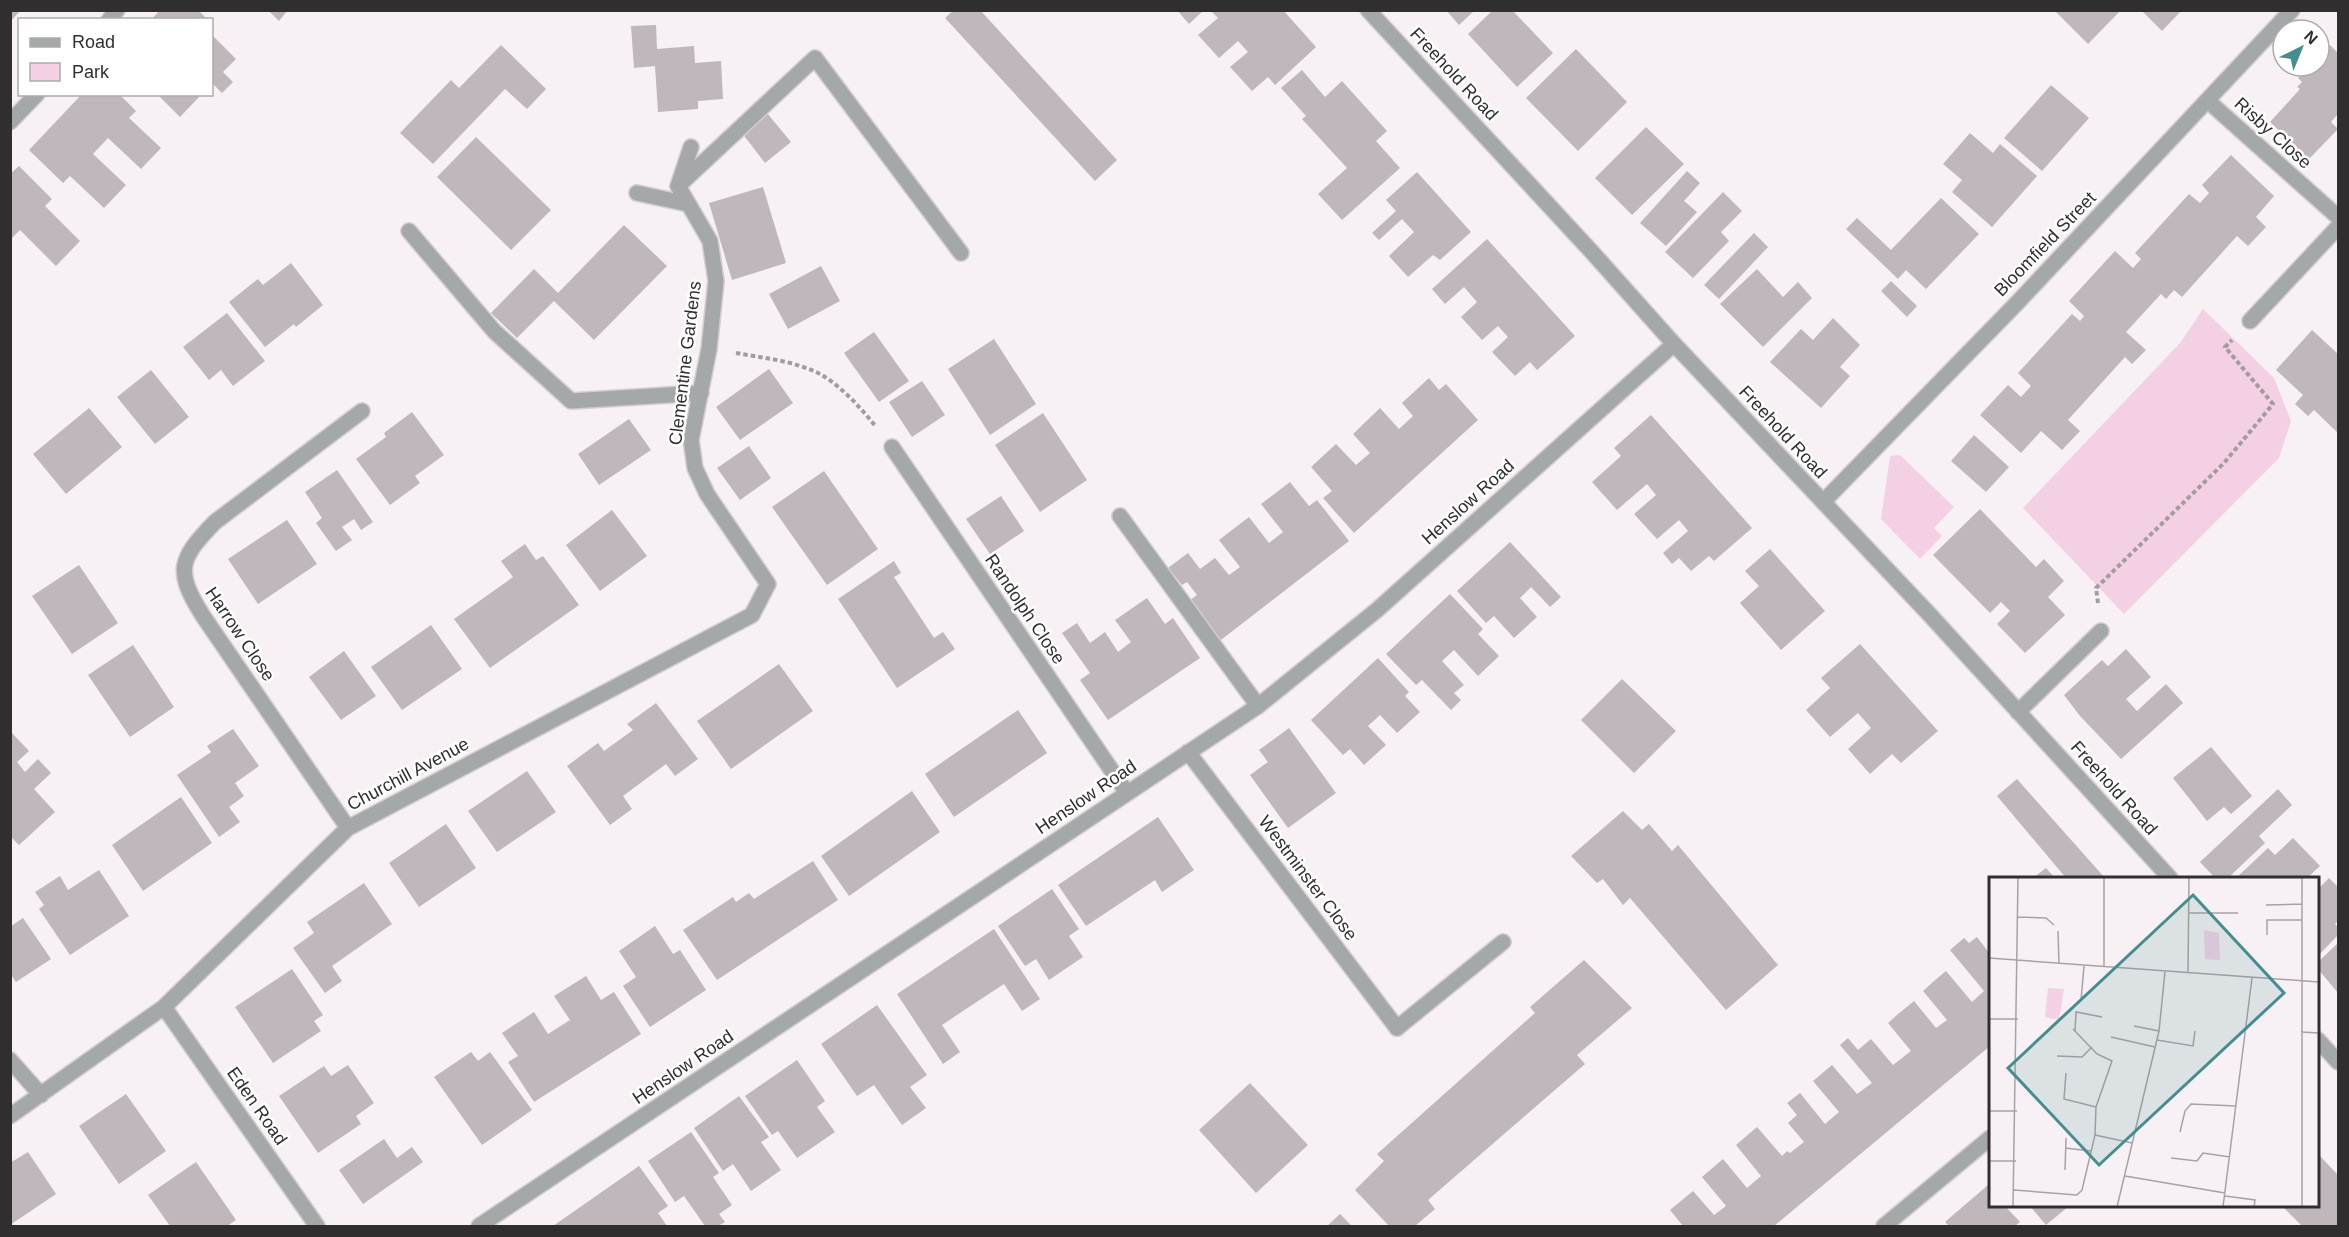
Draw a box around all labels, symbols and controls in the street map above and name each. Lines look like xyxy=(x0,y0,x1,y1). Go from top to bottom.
legend xyxy=(18,18,213,96)
north arrow xyxy=(2271,18,2331,78)
street label: Freehold Road xyxy=(1406,24,1502,124)
text: N xyxy=(2301,27,2321,48)
text: Road xyxy=(72,32,115,52)
text: Park xyxy=(72,62,110,82)
street label: Risby Close xyxy=(2231,93,2315,173)
street label: Bloomfield Street xyxy=(1990,188,2100,300)
street label: Clementine Gardens xyxy=(665,280,705,446)
street label: Freehold Road xyxy=(1735,382,1831,482)
street label: Henslow Road xyxy=(1418,455,1518,549)
street label: Randolph Close xyxy=(981,550,1069,668)
street label: Harrow Close xyxy=(201,583,279,685)
street label: Churchill Avenue xyxy=(344,734,472,814)
street label: Freehold Road xyxy=(2067,737,2161,839)
street label: Henslow Road xyxy=(1032,756,1140,838)
street label: Westminster Close xyxy=(1255,812,1361,944)
inset map xyxy=(1989,877,2319,1207)
street label: Henslow Road xyxy=(629,1026,737,1108)
street label: Eden Road xyxy=(223,1063,291,1149)

